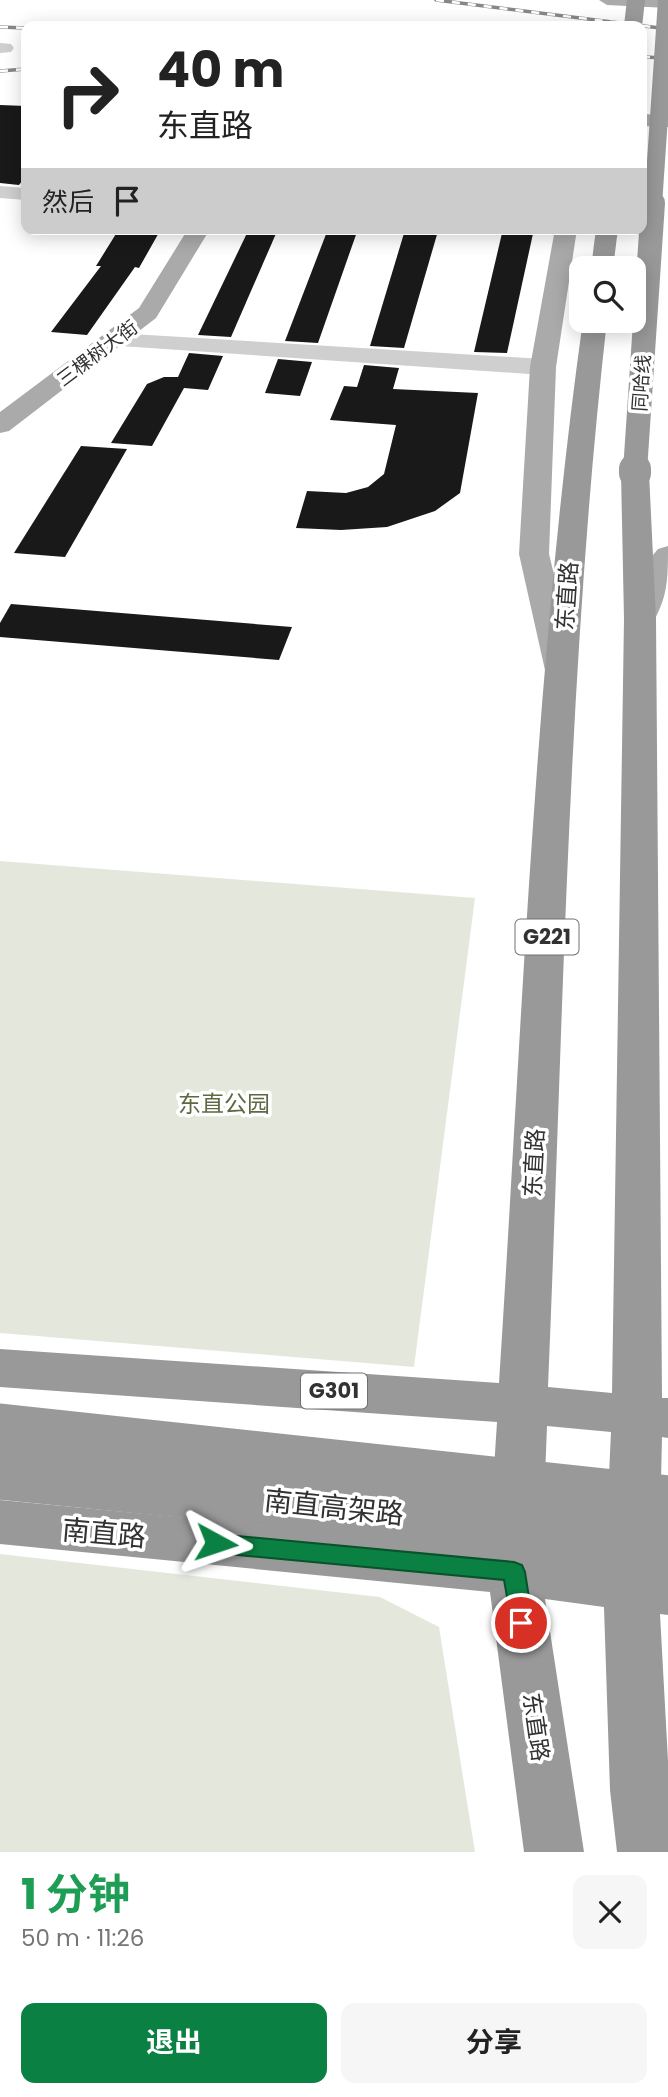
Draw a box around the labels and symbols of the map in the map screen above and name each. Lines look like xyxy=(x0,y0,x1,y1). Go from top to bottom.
street label: 三棵树大街 xyxy=(51,314,143,393)
street label: 同哈线 xyxy=(626,354,657,412)
street label: 东直路 xyxy=(549,560,585,632)
road number: G221 xyxy=(516,920,578,954)
park label: 东直公园 xyxy=(178,1088,270,1120)
street label: 东直路 xyxy=(516,1128,552,1198)
road number: G301 xyxy=(301,1374,367,1408)
street label: 南直高架路 xyxy=(262,1481,406,1534)
position arrow xyxy=(179,1506,253,1580)
street label: 南直路 xyxy=(60,1510,148,1557)
pin xyxy=(491,1593,551,1653)
street label: 东直路 xyxy=(515,1691,557,1763)

